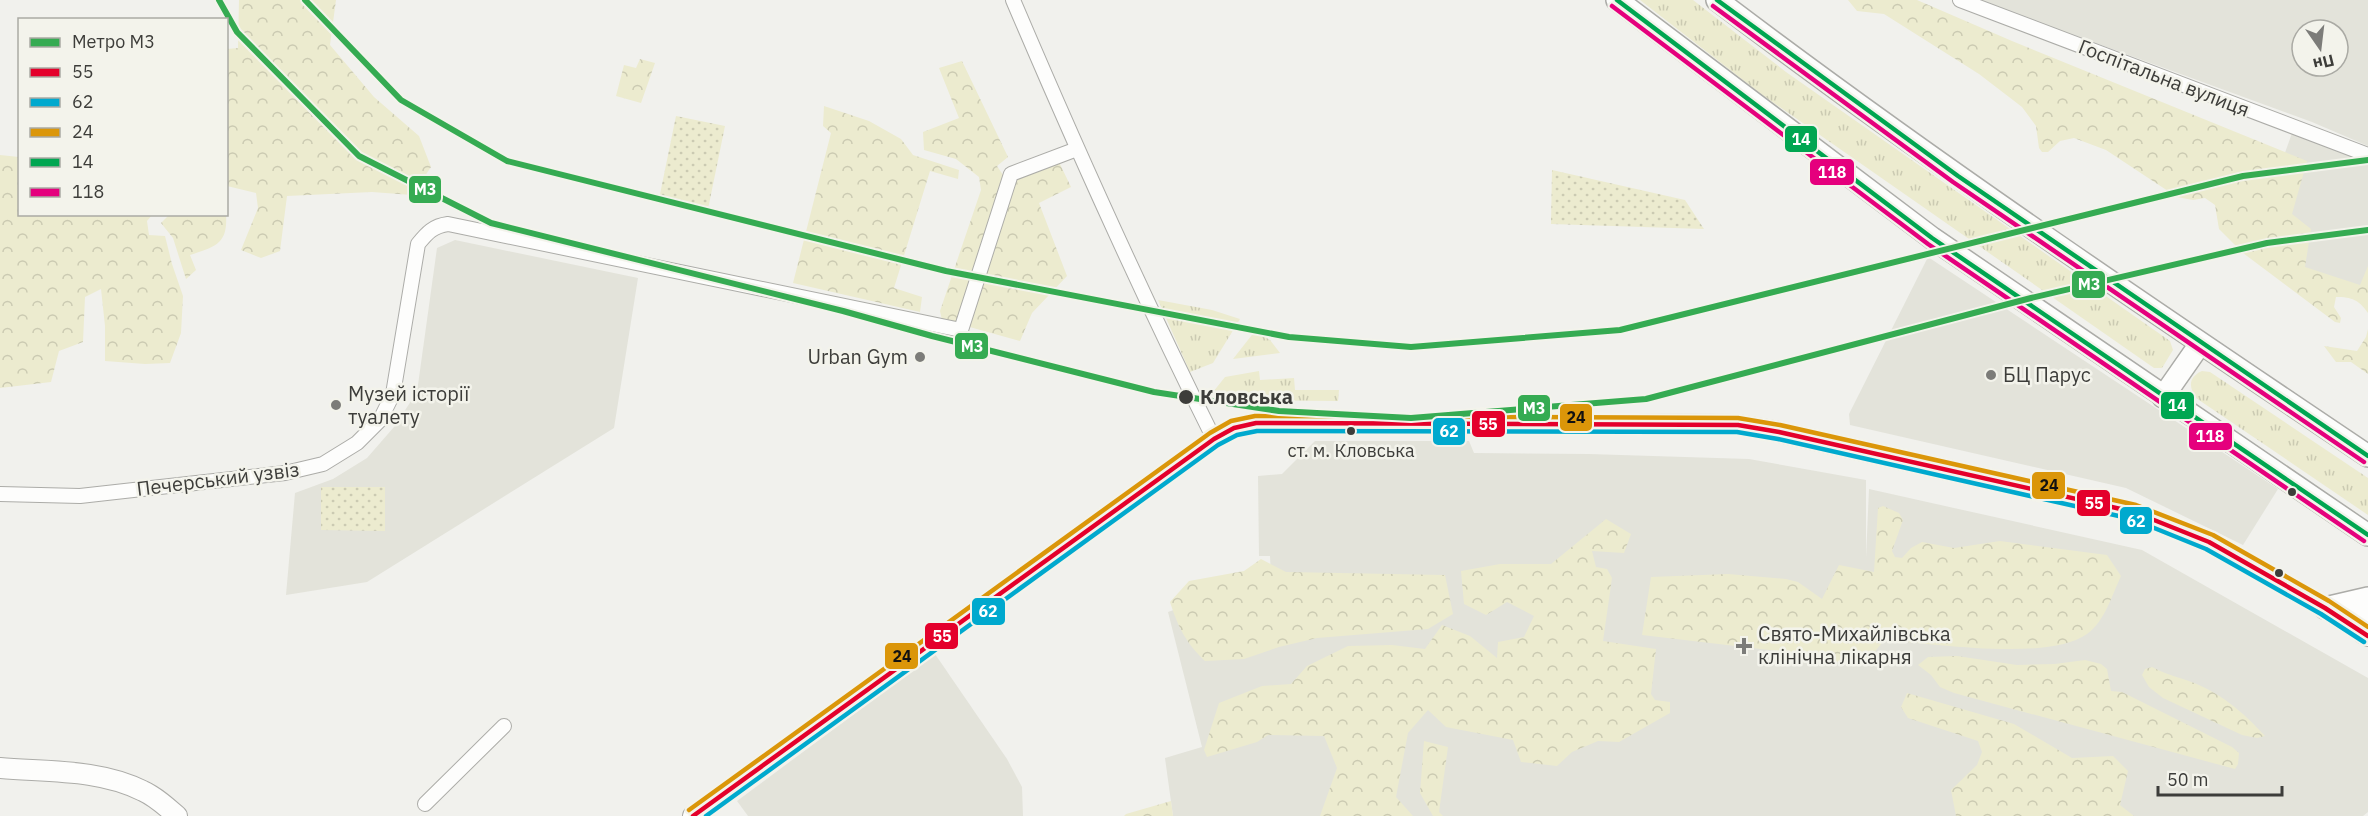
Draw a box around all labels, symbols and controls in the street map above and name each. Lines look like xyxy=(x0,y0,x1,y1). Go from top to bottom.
legend xyxy=(18,18,228,216)
north arrow xyxy=(2290,18,2350,78)
text: Метро M3 xyxy=(72,30,155,53)
street label: Госпітальна вулиця xyxy=(2075,32,2254,123)
text: Пн xyxy=(2311,50,2336,75)
text: 55 xyxy=(72,60,94,83)
text: 62 xyxy=(72,90,94,113)
text: 24 xyxy=(72,120,94,143)
line badge: 14 xyxy=(1784,125,1818,153)
text: 14 xyxy=(1791,129,1811,149)
text: 14 xyxy=(72,150,94,173)
line badge: 118 xyxy=(1809,158,1855,186)
text: 118 xyxy=(1818,162,1846,182)
line badge: M3 xyxy=(408,175,442,204)
text: M3 xyxy=(414,179,436,199)
text: 118 xyxy=(72,180,104,203)
line badge: M3 xyxy=(2071,270,2106,299)
text: M3 xyxy=(2078,274,2100,294)
line badge: M3 xyxy=(954,332,989,360)
text: M3 xyxy=(961,336,983,356)
place label: Urban Gym xyxy=(807,343,908,370)
marker: Urban Gym xyxy=(913,350,927,364)
place label: БЦ Парус xyxy=(2003,361,2091,388)
marker: БЦ Парус xyxy=(1984,368,1998,382)
place label: Музей історії туалету xyxy=(348,380,470,430)
place label: Кловська xyxy=(1200,383,1293,410)
marker: Кловська xyxy=(1177,388,1195,406)
line badge: 14 xyxy=(2160,391,2195,420)
line badge: M3 xyxy=(1517,394,1551,422)
text: 14 xyxy=(2167,395,2187,415)
marker: Музей історії туалету xyxy=(329,398,343,412)
text: M3 xyxy=(1523,398,1545,418)
line badge: 24 xyxy=(1559,403,1593,432)
text: 24 xyxy=(1566,407,1586,427)
line badge: 55 xyxy=(1471,410,1506,438)
text: 55 xyxy=(1478,414,1498,434)
line badge: 62 xyxy=(1432,417,1466,446)
text: 62 xyxy=(1439,421,1459,441)
line badge: 118 xyxy=(2188,422,2233,451)
marker: ст. м. Кловська xyxy=(1345,425,1357,437)
text: 118 xyxy=(2196,426,2224,446)
place label: ст. м. Кловська xyxy=(1287,439,1415,462)
street label: Печерський узвіз xyxy=(135,455,301,502)
line badge: 24 xyxy=(2031,471,2066,500)
text: 24 xyxy=(2039,475,2059,495)
unlabelled marker xyxy=(2286,486,2298,498)
line badge: 55 xyxy=(2076,489,2111,517)
text: 55 xyxy=(2084,493,2104,513)
line badge: 62 xyxy=(2119,506,2153,535)
text: 62 xyxy=(2126,511,2146,531)
unlabelled marker xyxy=(2273,567,2285,579)
line badge: 62 xyxy=(971,597,1006,626)
text: 62 xyxy=(978,601,998,621)
place label: Свято-Михайлівська клінічна лікарня xyxy=(1758,620,1951,670)
line badge: 55 xyxy=(924,622,959,650)
text: 55 xyxy=(932,626,952,646)
marker: Свято-Михайлівська клінічна лікарня xyxy=(1735,637,1753,655)
line badge: 24 xyxy=(884,642,919,670)
text: 24 xyxy=(892,646,912,666)
scale bar xyxy=(2158,759,2282,797)
text: 50 m xyxy=(2167,768,2209,791)

